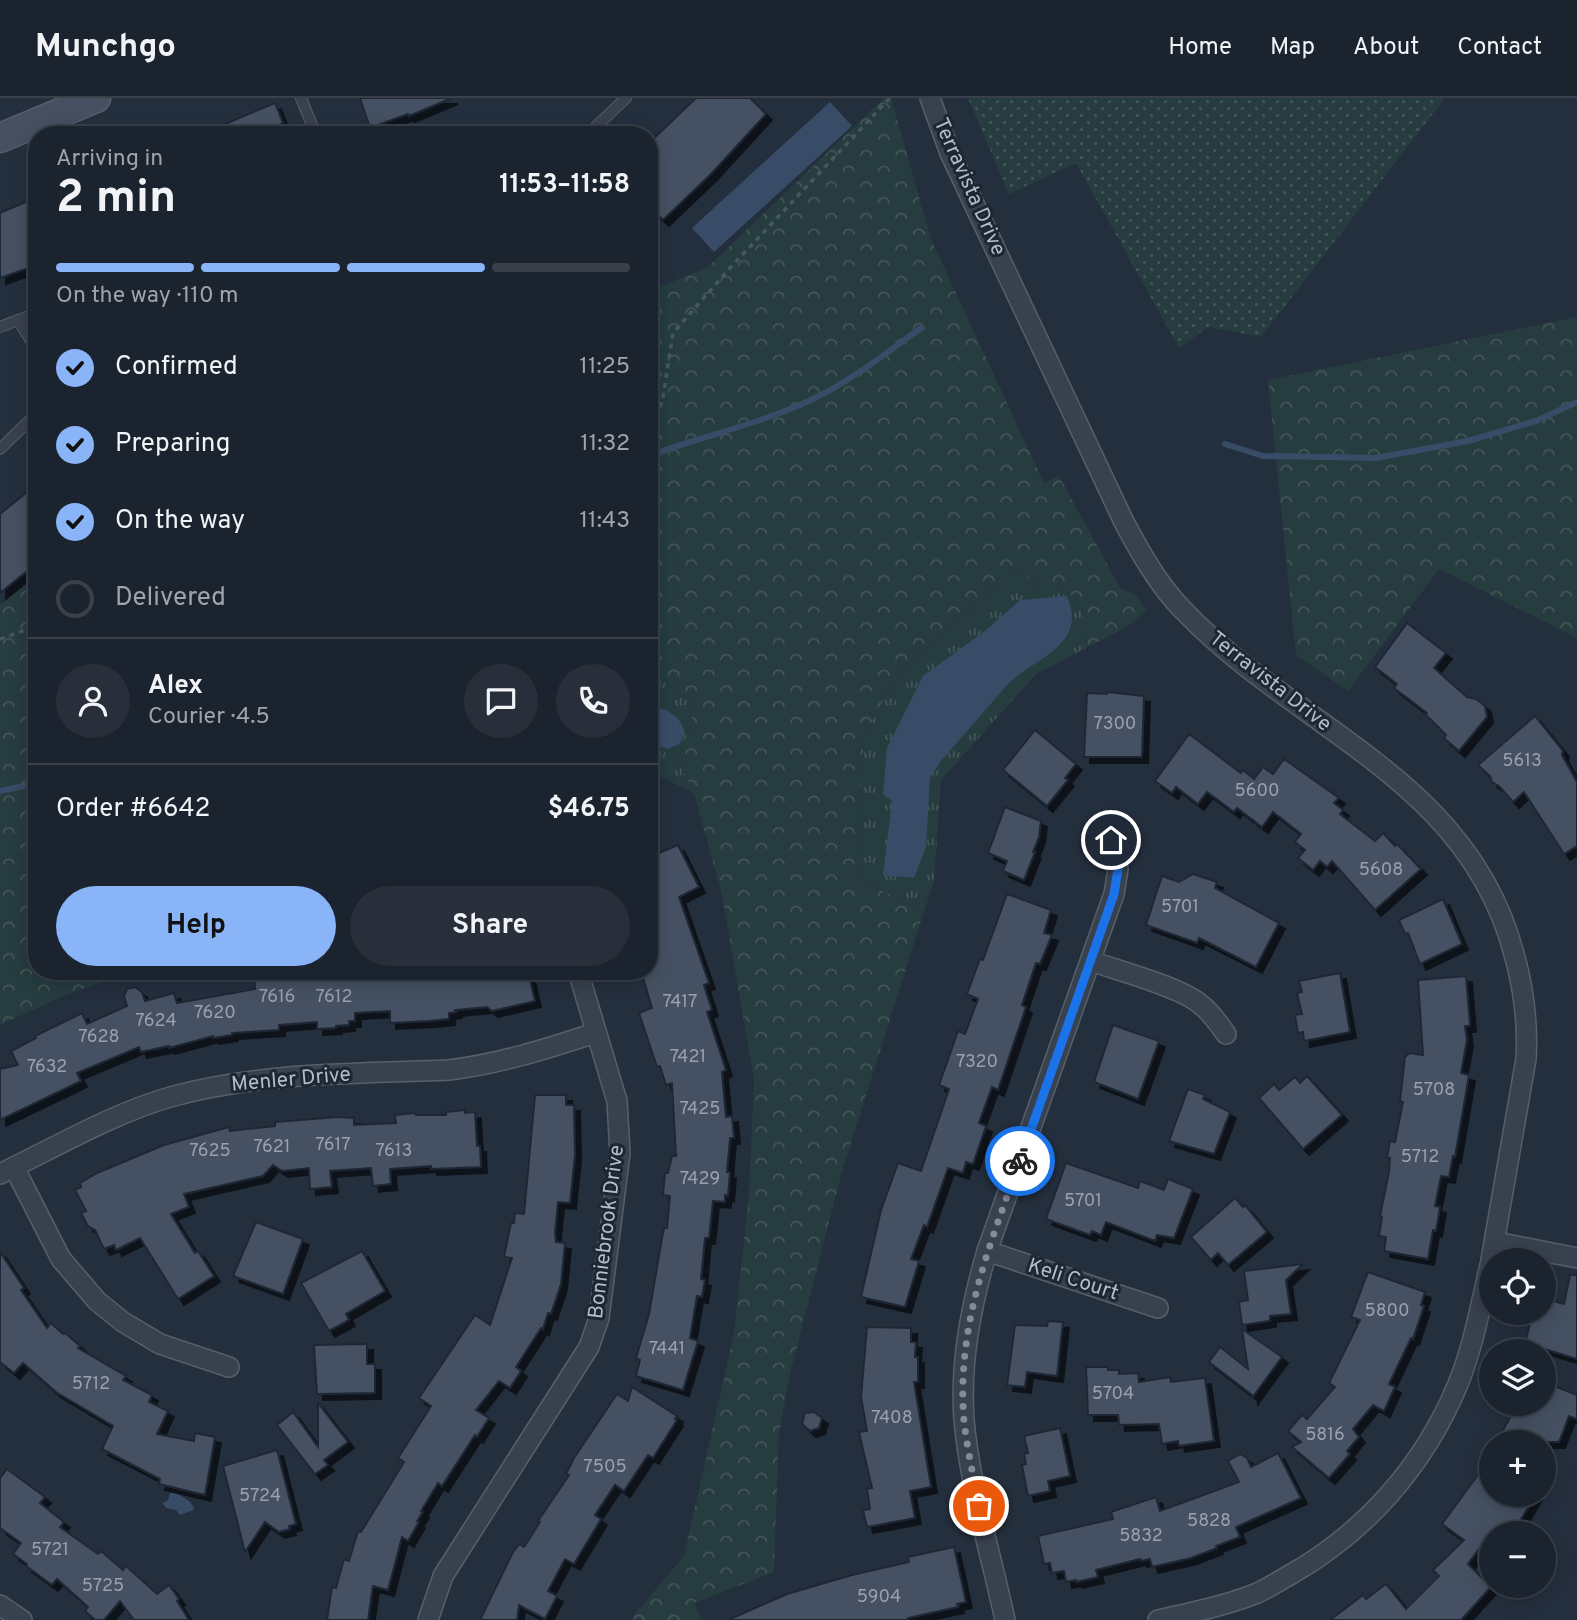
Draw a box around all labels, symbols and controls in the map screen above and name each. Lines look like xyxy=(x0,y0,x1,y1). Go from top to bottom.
text: Munchgo xyxy=(35,27,176,69)
text: Home xyxy=(1168,33,1232,63)
text: Map xyxy=(1270,33,1315,63)
text: About xyxy=(1353,33,1419,63)
text: Contact xyxy=(1457,33,1542,63)
street label: Terravista Drive xyxy=(927,114,1011,260)
text: Arriving in xyxy=(56,145,163,174)
text: 11:53–11:58 xyxy=(499,169,630,202)
text: 2 min xyxy=(56,170,176,229)
text: On the way · 110 m xyxy=(56,282,239,311)
icon: check xyxy=(56,349,94,387)
text: Confirmed xyxy=(115,351,238,384)
text: 11:25 xyxy=(579,353,630,382)
icon: check xyxy=(56,426,94,464)
text: Preparing xyxy=(115,428,230,461)
text: 11:32 xyxy=(580,430,630,459)
icon: check xyxy=(56,503,94,541)
text: On the way xyxy=(115,505,245,538)
text: 11:43 xyxy=(580,507,630,536)
text: Delivered xyxy=(115,582,226,615)
street label: Terravista Drive xyxy=(1203,626,1337,738)
button: person xyxy=(56,664,130,738)
button: chat xyxy=(464,664,538,738)
button: phone xyxy=(556,664,630,738)
text: Alex xyxy=(148,670,203,703)
text: Courier · 4.5 xyxy=(148,703,270,732)
house number: 7300 xyxy=(1094,713,1136,736)
house number: 5613 xyxy=(1502,750,1542,773)
house number: 5600 xyxy=(1235,780,1279,803)
text: Order #6642 xyxy=(56,793,211,826)
text: $46.75 xyxy=(548,793,630,826)
pin xyxy=(1081,810,1141,870)
icon: home xyxy=(1092,821,1130,859)
house number: 5608 xyxy=(1359,859,1403,882)
button: Help xyxy=(56,886,336,966)
button: Share xyxy=(350,886,630,966)
house number: 5701 xyxy=(1161,896,1199,919)
house number: 7616 xyxy=(259,986,295,1009)
house number: 7612 xyxy=(316,986,352,1009)
house number: 7417 xyxy=(663,991,697,1014)
house number: 7620 xyxy=(194,1002,236,1025)
house number: 7624 xyxy=(135,1010,177,1033)
house number: 7628 xyxy=(78,1026,120,1049)
house number: 7421 xyxy=(670,1046,706,1069)
house number: 7320 xyxy=(956,1051,998,1074)
house number: 7632 xyxy=(27,1056,67,1079)
street label: Menler Drive xyxy=(230,1061,352,1099)
house number: 5708 xyxy=(1413,1079,1455,1102)
house number: 7425 xyxy=(680,1098,720,1121)
courier xyxy=(985,1126,1055,1196)
house number: 7617 xyxy=(315,1134,351,1157)
house number: 7621 xyxy=(254,1136,290,1159)
house number: 7625 xyxy=(189,1140,231,1163)
house number: 7613 xyxy=(376,1140,412,1163)
icon: bike xyxy=(1001,1142,1039,1180)
street label: Bonniebrook Drive xyxy=(583,1143,631,1321)
house number: 5712 xyxy=(1401,1146,1439,1169)
house number: 7429 xyxy=(680,1168,720,1191)
house number: 5701 xyxy=(1064,1190,1102,1213)
map controls xyxy=(1479,1248,1556,1598)
button: locate xyxy=(1479,1248,1556,1325)
street label: Keli Court xyxy=(1024,1253,1122,1307)
house number: 5800 xyxy=(1365,1300,1409,1323)
house number: 7441 xyxy=(649,1338,685,1361)
button: layers xyxy=(1479,1339,1556,1416)
house number: 5712 xyxy=(72,1373,110,1396)
house number: 5704 xyxy=(1092,1383,1134,1406)
house number: 7408 xyxy=(871,1407,913,1430)
house number: 5816 xyxy=(1305,1424,1345,1447)
button: + xyxy=(1479,1430,1556,1507)
house number: 7505 xyxy=(583,1456,627,1479)
pin xyxy=(949,1476,1009,1536)
house number: 5724 xyxy=(239,1485,281,1508)
icon: bag xyxy=(960,1487,998,1525)
house number: 5828 xyxy=(1187,1510,1231,1533)
button: − xyxy=(1479,1521,1556,1598)
house number: 5832 xyxy=(1119,1525,1163,1548)
house number: 5721 xyxy=(31,1539,69,1562)
house number: 5725 xyxy=(82,1575,124,1598)
house number: 5904 xyxy=(857,1586,901,1609)

